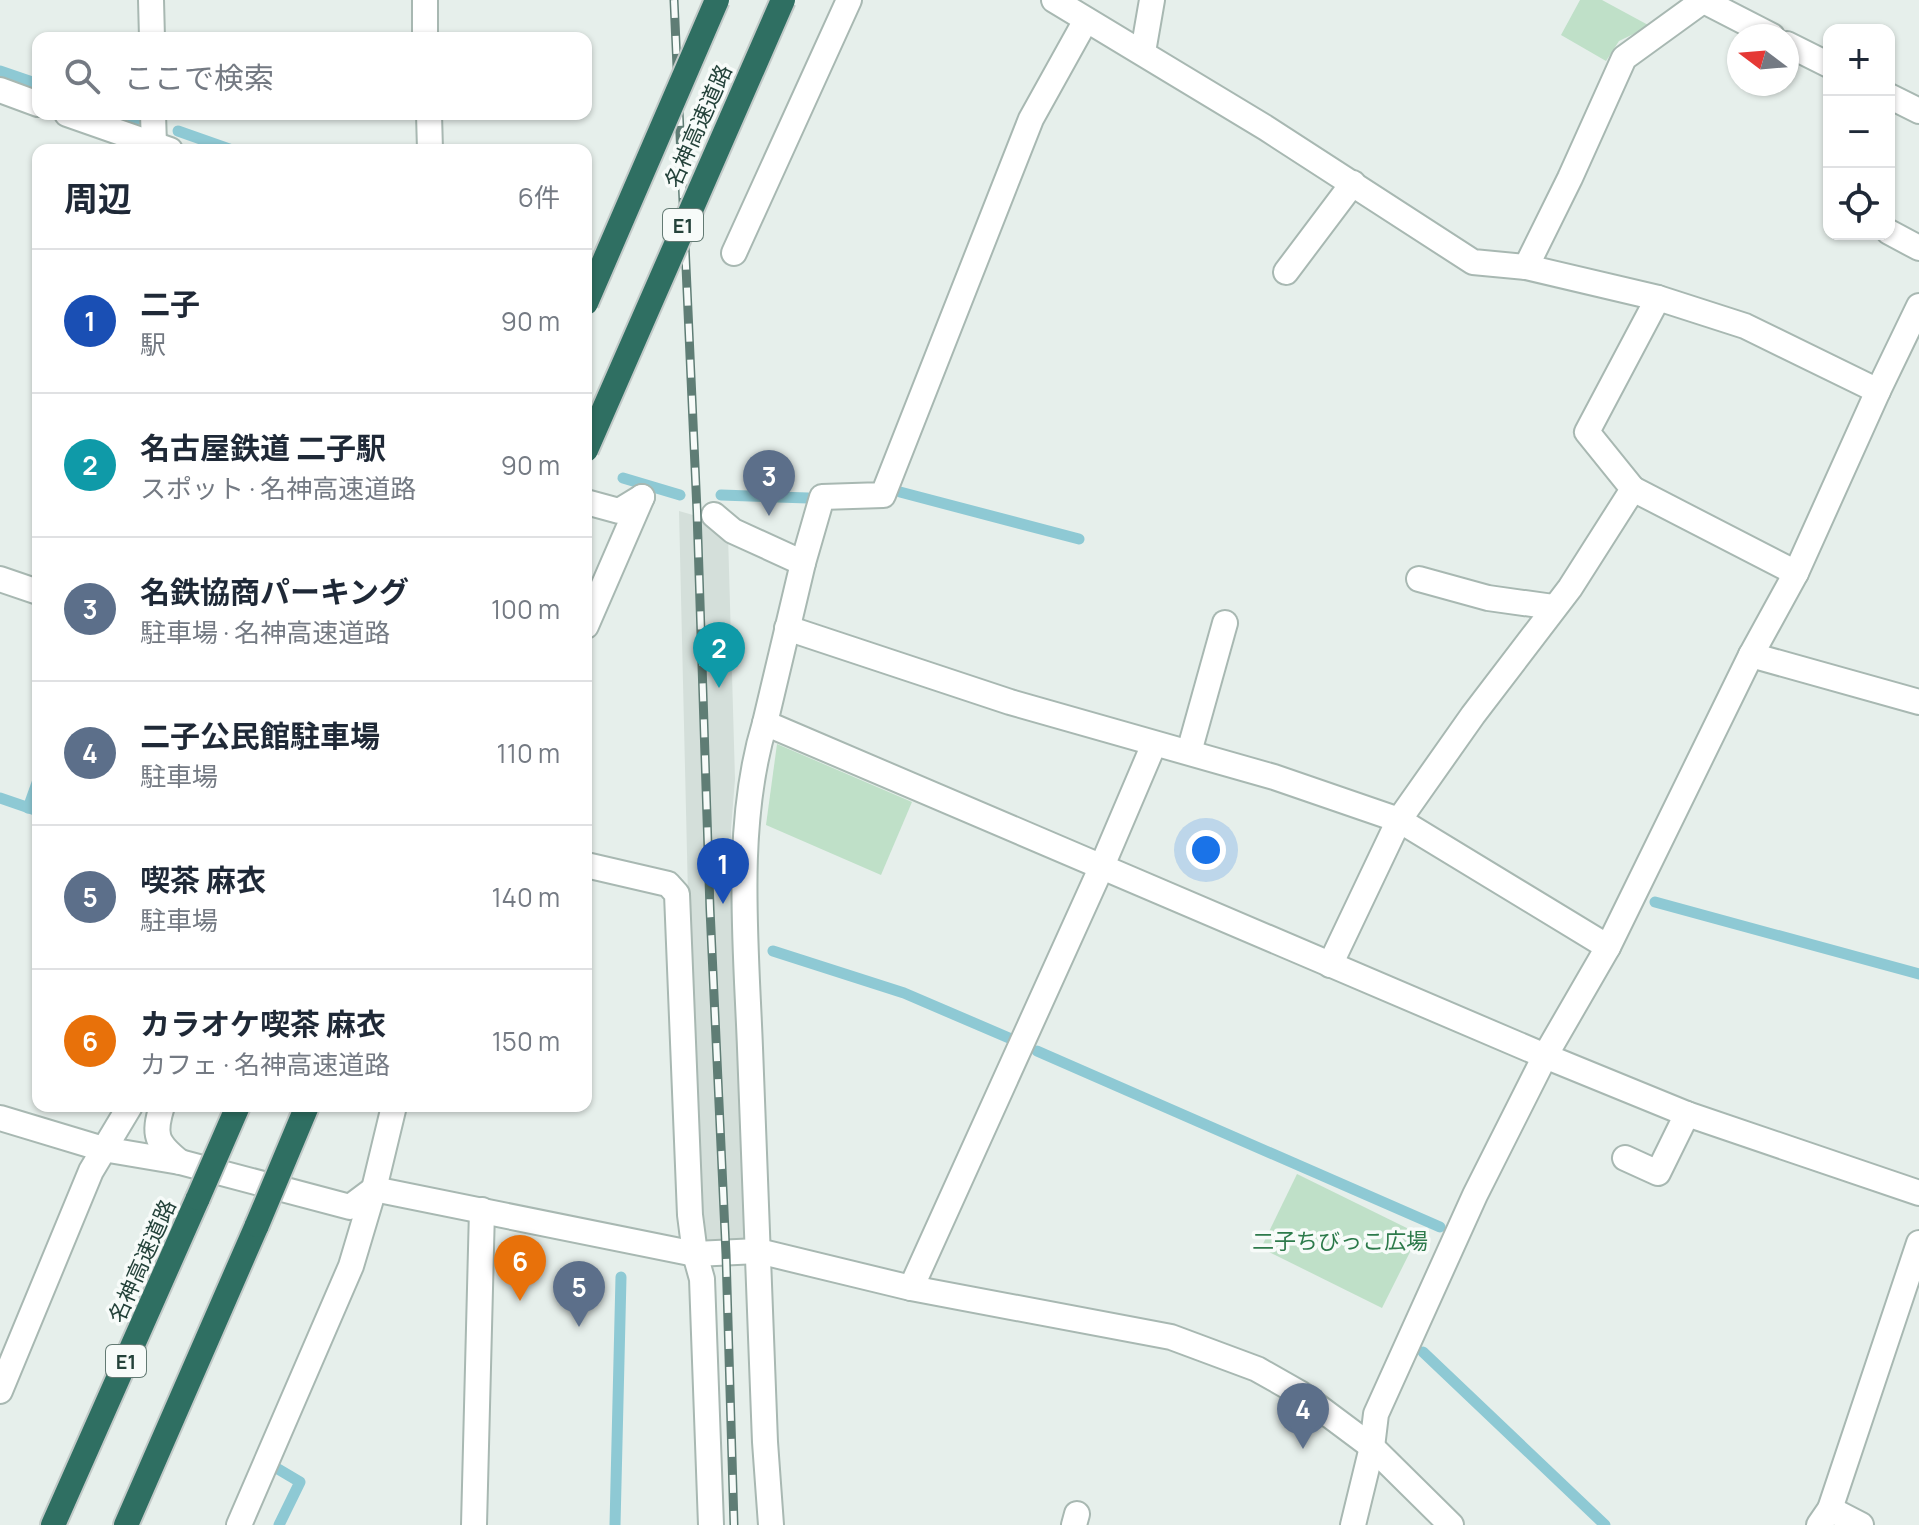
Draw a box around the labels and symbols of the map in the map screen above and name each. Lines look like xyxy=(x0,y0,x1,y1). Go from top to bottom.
north arrow xyxy=(1727,24,1799,96)
street label: 名神高速道路 xyxy=(657,60,739,192)
road number: E1 xyxy=(663,209,703,241)
pin: 3 xyxy=(743,450,795,516)
pin: 2 xyxy=(693,622,745,688)
your location xyxy=(1186,830,1226,870)
pin: 1 xyxy=(697,838,749,904)
street label: 名神高速道路 xyxy=(101,1195,183,1327)
park label: 二子ちびっこ広場 xyxy=(1252,1226,1428,1256)
pin: 6 xyxy=(494,1235,546,1301)
pin: 5 xyxy=(553,1261,605,1327)
road number: E1 xyxy=(106,1345,146,1377)
pin: 4 xyxy=(1277,1383,1329,1449)

